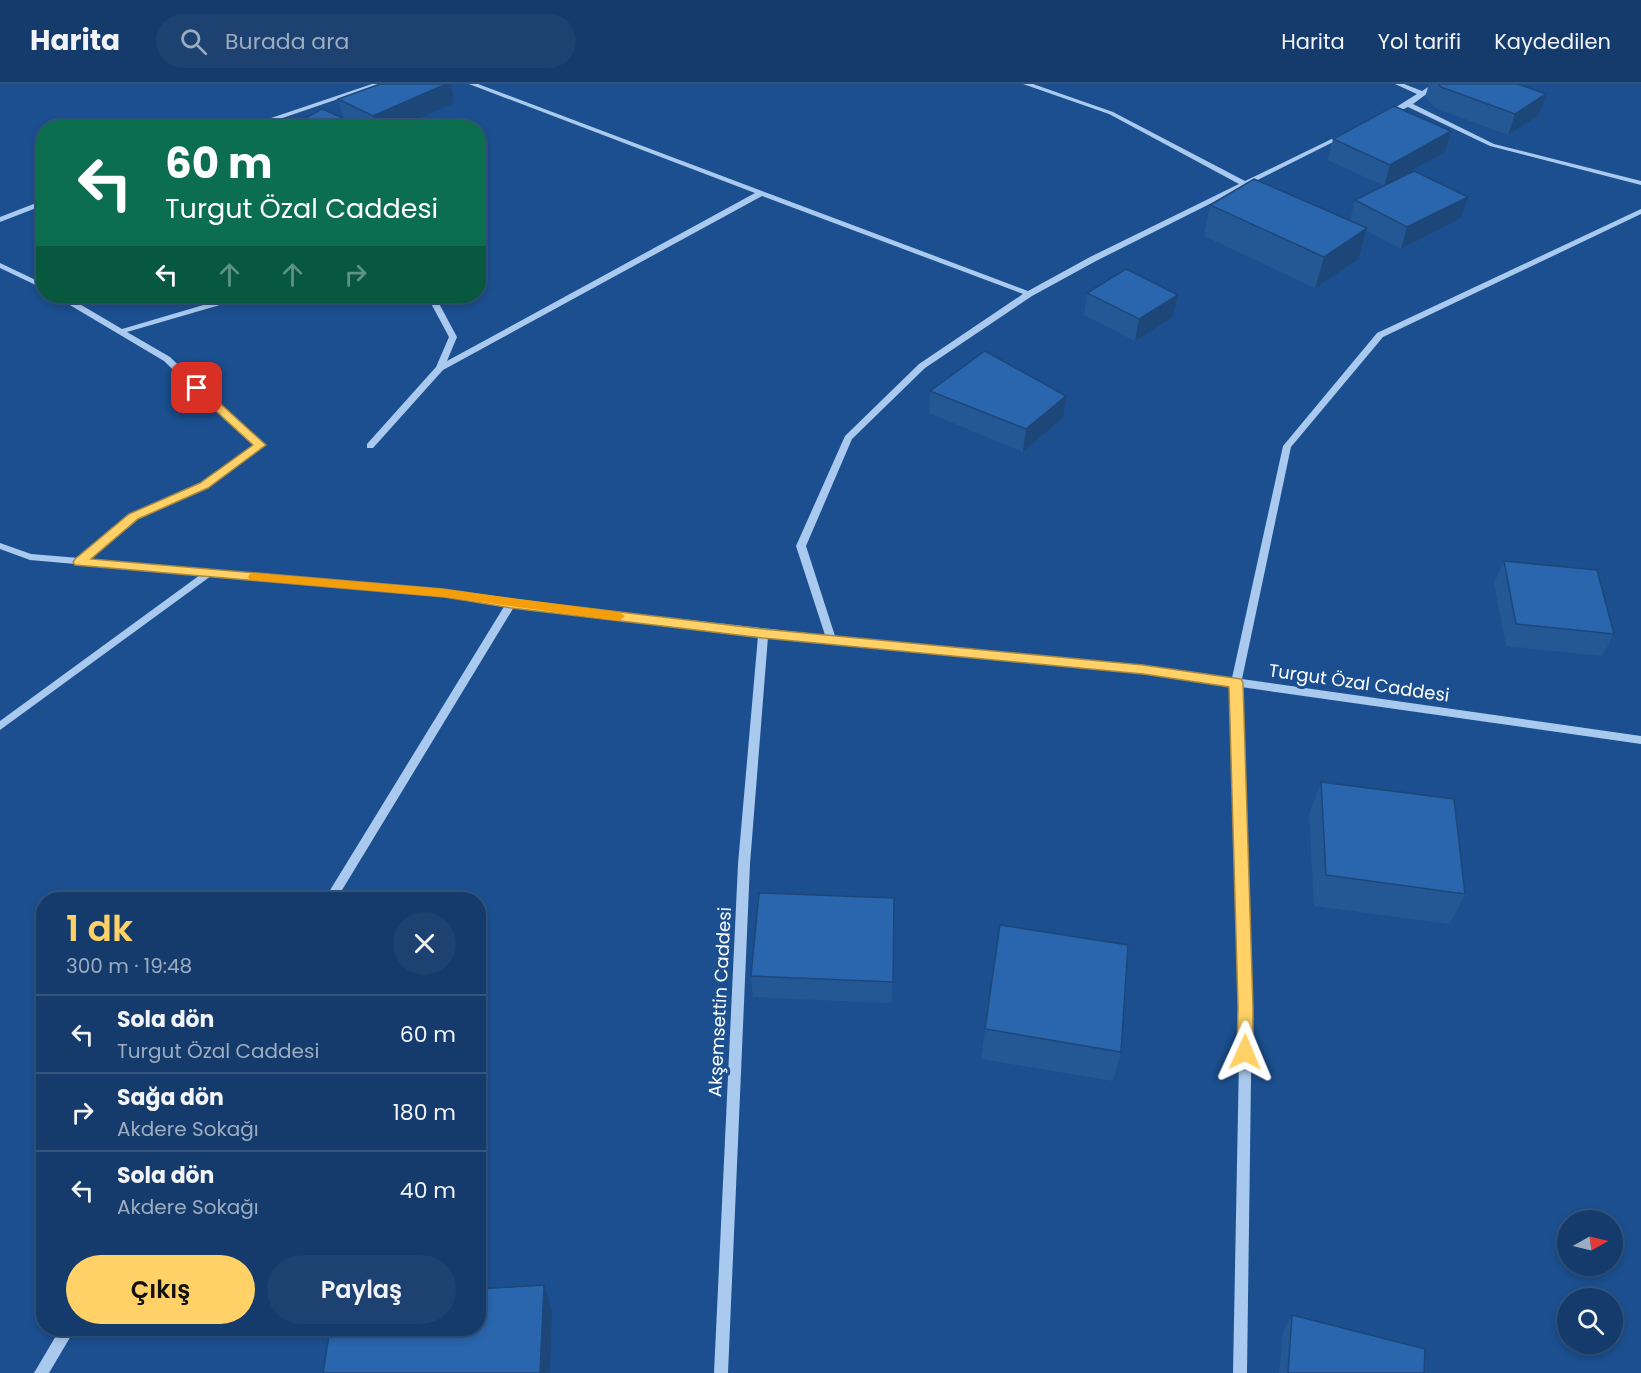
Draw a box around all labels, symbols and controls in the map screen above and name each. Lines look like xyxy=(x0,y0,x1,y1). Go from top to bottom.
search box xyxy=(156,14,576,68)
text: Harita xyxy=(30,21,120,60)
icon: search xyxy=(177,25,210,58)
text: Burada ara xyxy=(225,26,349,57)
text: Harita xyxy=(1281,27,1345,56)
text: Yol tarifi xyxy=(1378,27,1461,56)
text: Kaydedilen xyxy=(1494,27,1611,56)
text: 60 m xyxy=(165,134,273,193)
icon: left xyxy=(66,144,144,222)
text: Turgut Özal Caddesi xyxy=(165,190,438,227)
icon: left xyxy=(150,258,183,291)
icon: ahead xyxy=(213,258,246,291)
icon: ahead xyxy=(276,258,309,291)
icon: right xyxy=(339,258,372,291)
pin xyxy=(171,362,222,413)
icon: arrive xyxy=(180,371,213,404)
street label: Turgut Özal Caddesi xyxy=(1267,657,1451,708)
text: 1 dk xyxy=(66,903,133,954)
street label: Akşemsettin Caddesi xyxy=(702,906,737,1098)
button: close xyxy=(393,912,456,975)
text: 300 m · 19:48 xyxy=(66,952,192,980)
text: Sola dön xyxy=(117,1004,214,1035)
icon: left xyxy=(66,1018,99,1051)
text: 60 m xyxy=(400,1019,456,1050)
position arrow xyxy=(1213,1020,1277,1084)
text: Turgut Özal Caddesi xyxy=(117,1037,319,1065)
text: Sağa dön xyxy=(117,1082,224,1113)
icon: right xyxy=(66,1096,99,1129)
text: 180 m xyxy=(393,1097,456,1128)
text: Akdere Sokağı xyxy=(117,1115,259,1143)
text: Sola dön xyxy=(117,1160,214,1191)
icon: left xyxy=(66,1174,99,1207)
text: 40 m xyxy=(400,1175,456,1206)
text: Akdere Sokağı xyxy=(117,1193,259,1221)
north arrow xyxy=(1557,1210,1623,1276)
map controls xyxy=(1557,1210,1623,1354)
button: Çıkış xyxy=(66,1255,255,1324)
button: Paylaş xyxy=(267,1255,456,1324)
button: search xyxy=(1557,1288,1623,1354)

